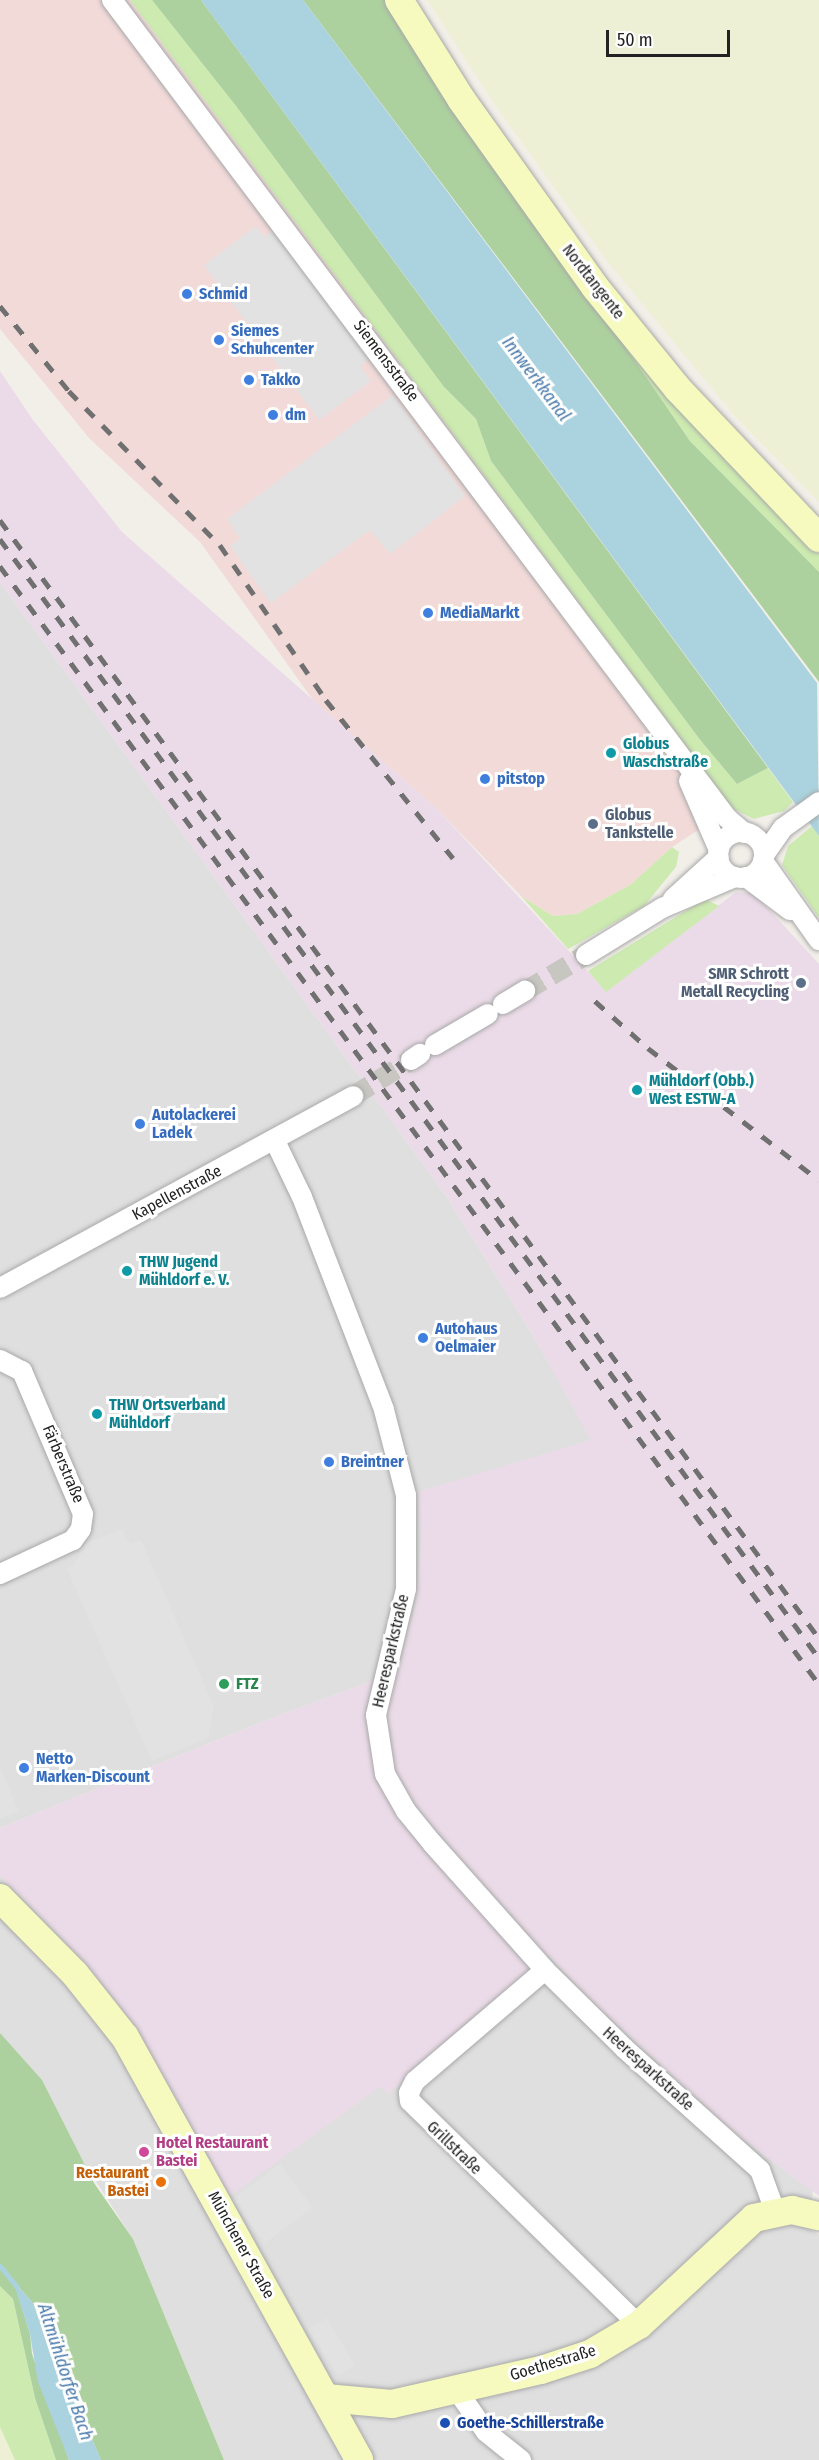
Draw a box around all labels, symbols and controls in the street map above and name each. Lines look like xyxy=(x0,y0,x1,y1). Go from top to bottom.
scale bar xyxy=(609,18,734,56)
text: 50 m xyxy=(617,29,653,51)
street label: Nordtangente xyxy=(558,241,628,323)
place label: Schmid xyxy=(199,284,248,304)
marker: Schmid xyxy=(180,287,194,301)
street label: Siemensstraße xyxy=(349,317,423,405)
place label: Siemes Schuhcenter xyxy=(231,321,314,359)
water label: Innwerkkanal xyxy=(497,332,575,426)
marker: Siemes Schuhcenter xyxy=(212,333,226,347)
place label: Takko xyxy=(261,370,301,390)
marker: Takko xyxy=(242,373,256,387)
place label: dm xyxy=(285,405,306,425)
marker: dm xyxy=(266,408,280,422)
place label: MediaMarkt xyxy=(440,603,520,623)
marker: MediaMarkt xyxy=(421,606,435,620)
place label: Globus Waschstraße xyxy=(623,734,708,772)
marker: Globus Waschstraße xyxy=(604,746,618,760)
place label: pitstop xyxy=(497,769,545,789)
marker: pitstop xyxy=(478,772,492,786)
place label: Globus Tankstelle xyxy=(605,805,674,843)
marker: Globus Tankstelle xyxy=(586,817,600,831)
place label: SMR Schrott Metall Recycling xyxy=(681,964,789,1002)
marker: SMR Schrott Metall Recycling xyxy=(794,976,808,990)
place label: Mühldorf (Obb.) West ESTW-A xyxy=(649,1071,754,1109)
marker: Mühldorf (Obb.) West ESTW-A xyxy=(630,1083,644,1097)
place label: Autolackerei Ladek xyxy=(152,1105,236,1143)
marker: Autolackerei Ladek xyxy=(133,1117,147,1131)
street label: Kapellenstraße xyxy=(129,1161,225,1225)
place label: THW Jugend Mühldorf e. V. xyxy=(139,1252,229,1290)
marker: THW Jugend Mühldorf e. V. xyxy=(120,1264,134,1278)
place label: Autohaus Oelmaier xyxy=(435,1319,498,1357)
marker: Autohaus Oelmaier xyxy=(416,1331,430,1345)
place label: THW Ortsverband Mühldorf xyxy=(109,1395,225,1433)
marker: THW Ortsverband Mühldorf xyxy=(90,1407,104,1421)
street label: Färberstraße xyxy=(38,1422,88,1506)
place label: Breintner xyxy=(341,1452,404,1472)
marker: Breintner xyxy=(322,1455,336,1469)
street label: Heeresparkstraße xyxy=(369,1592,413,1710)
place label: FTZ xyxy=(236,1674,259,1694)
marker: FTZ xyxy=(217,1677,231,1691)
place label: Netto Marken-Discount xyxy=(36,1749,150,1787)
marker: Netto Marken-Discount xyxy=(17,1761,31,1775)
street label: Heeresparkstraße xyxy=(598,2023,698,2115)
street label: Grillstraße xyxy=(423,2117,485,2179)
place label: Hotel Restaurant Bastei xyxy=(156,2133,268,2171)
marker: Hotel Restaurant Bastei xyxy=(137,2145,151,2159)
place label: Restaurant Bastei xyxy=(76,2163,149,2201)
marker: Restaurant Bastei xyxy=(154,2175,168,2189)
street label: Münchener Straße xyxy=(204,2188,278,2302)
water label: Altmühldorfer Bach xyxy=(33,2301,97,2443)
street label: Goethestraße xyxy=(508,2341,598,2385)
place label: Goethe-Schillerstraße xyxy=(457,2413,604,2433)
marker: Goethe-Schillerstraße xyxy=(438,2416,452,2430)

